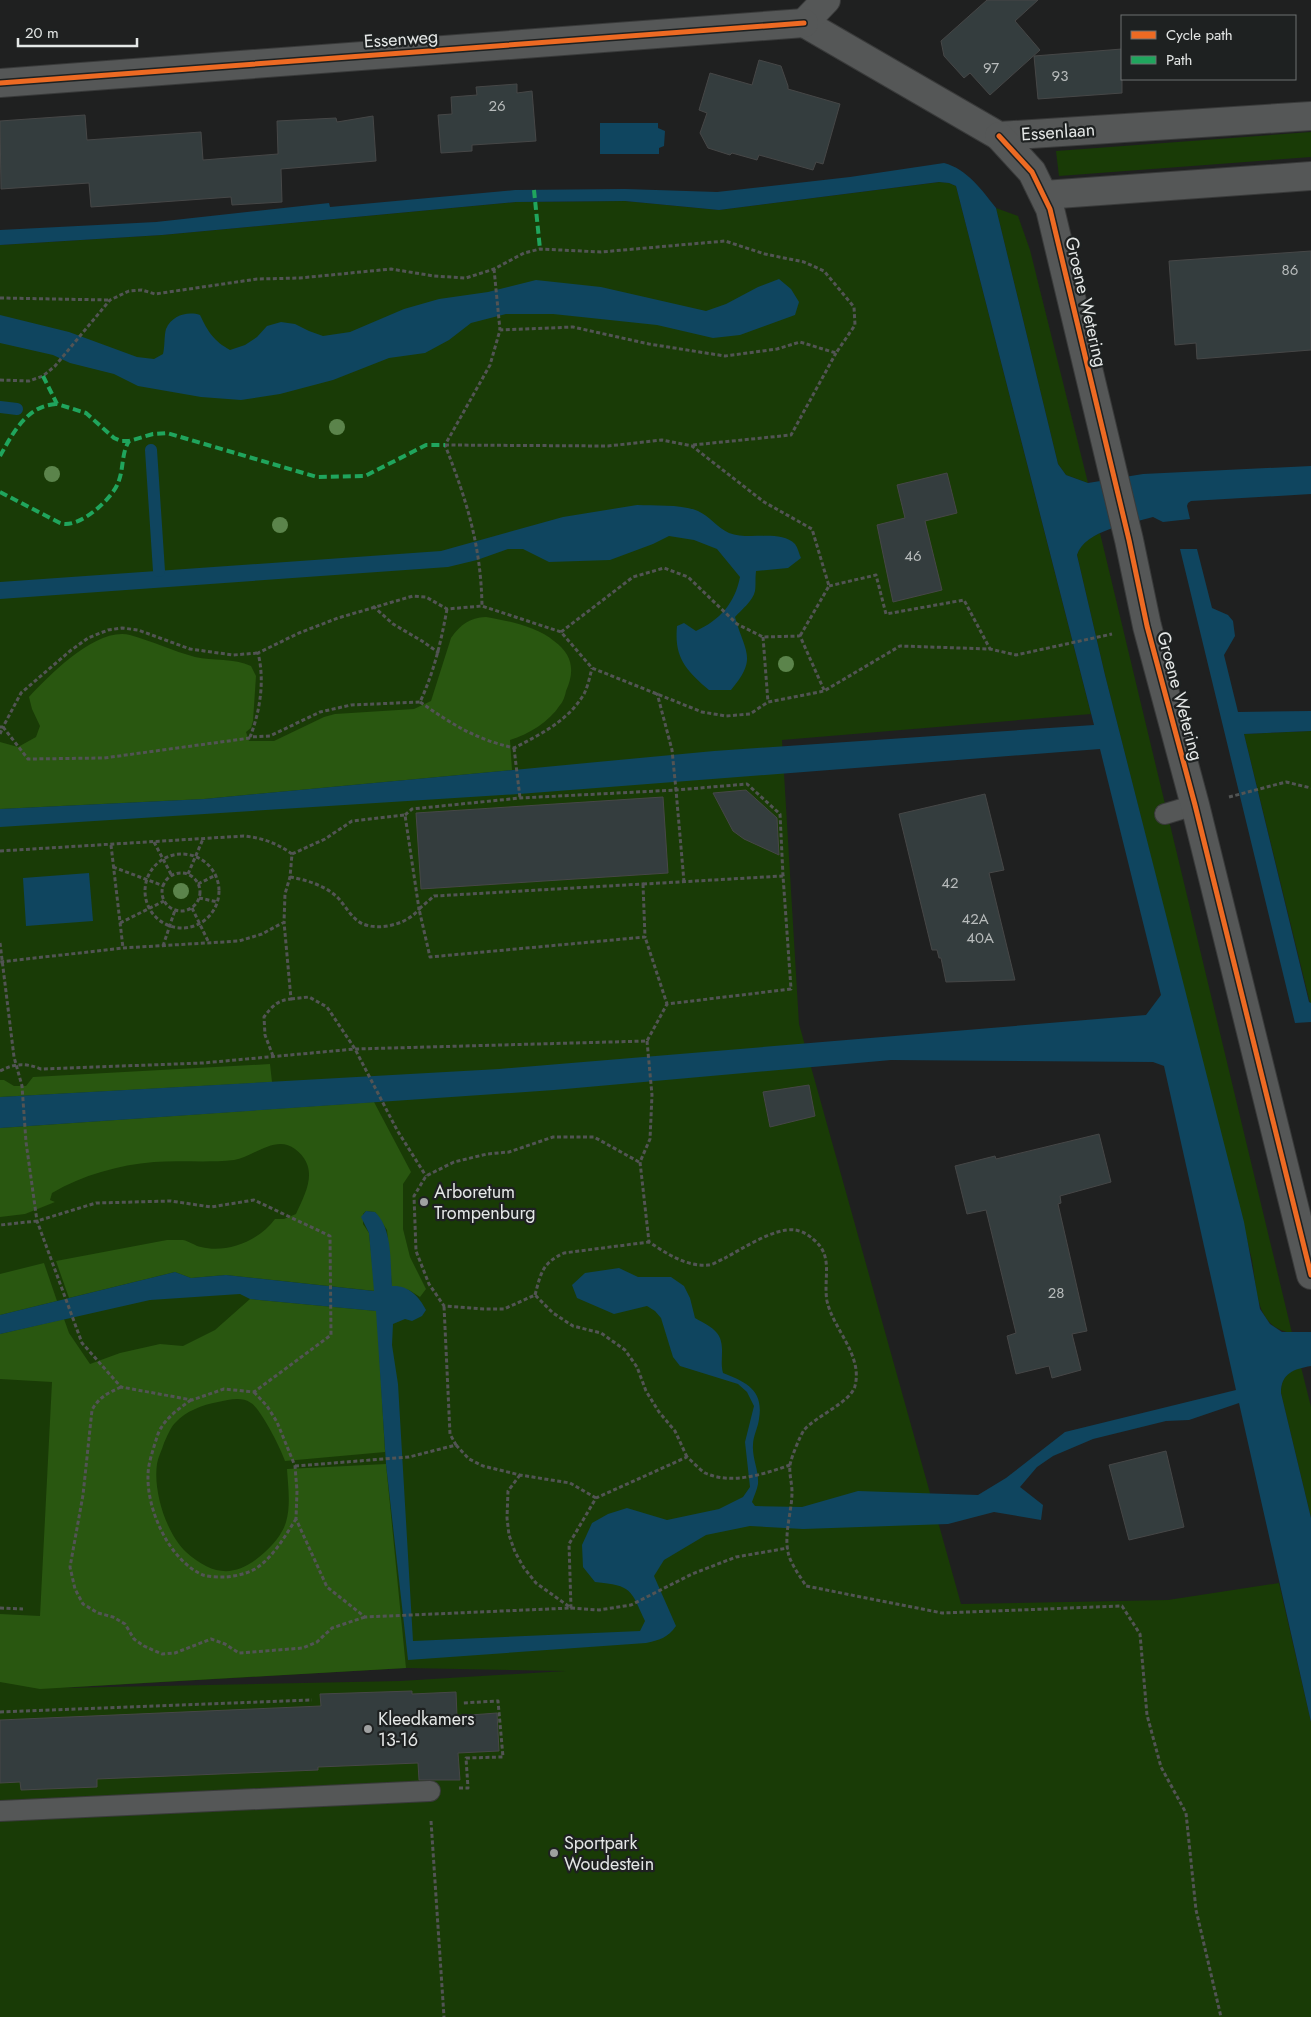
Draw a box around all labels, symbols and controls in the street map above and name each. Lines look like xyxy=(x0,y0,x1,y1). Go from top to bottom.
scale bar xyxy=(18,15,136,47)
legend xyxy=(1121,15,1296,80)
text: 20 m xyxy=(25,22,59,44)
street label: Essenweg xyxy=(363,23,439,55)
text: Cycle path xyxy=(1166,24,1233,46)
text: Path xyxy=(1166,49,1192,71)
house number: 97 xyxy=(983,57,999,79)
house number: 93 xyxy=(1052,65,1068,87)
house number: 26 xyxy=(488,95,506,117)
street label: Essenlaan xyxy=(1020,116,1096,148)
street label: Groene Wetering xyxy=(1058,234,1114,370)
house number: 86 xyxy=(1282,259,1298,281)
house number: 46 xyxy=(904,545,922,567)
street label: Groene Wetering xyxy=(1150,628,1210,764)
house number: 42 xyxy=(941,872,959,894)
house number: 42A xyxy=(961,908,989,930)
house number: 40A xyxy=(966,927,994,949)
place label: Arboretum Trompenburg xyxy=(434,1179,536,1226)
marker: Arboretum Trompenburg xyxy=(418,1196,430,1208)
house number: 28 xyxy=(1048,1282,1064,1304)
place label: Kleedkamers 13-16 xyxy=(378,1706,474,1753)
marker: Kleedkamers 13-16 xyxy=(362,1723,374,1735)
place label: Sportpark Woudestein xyxy=(564,1830,654,1877)
marker: Sportpark Woudestein xyxy=(548,1847,560,1859)

